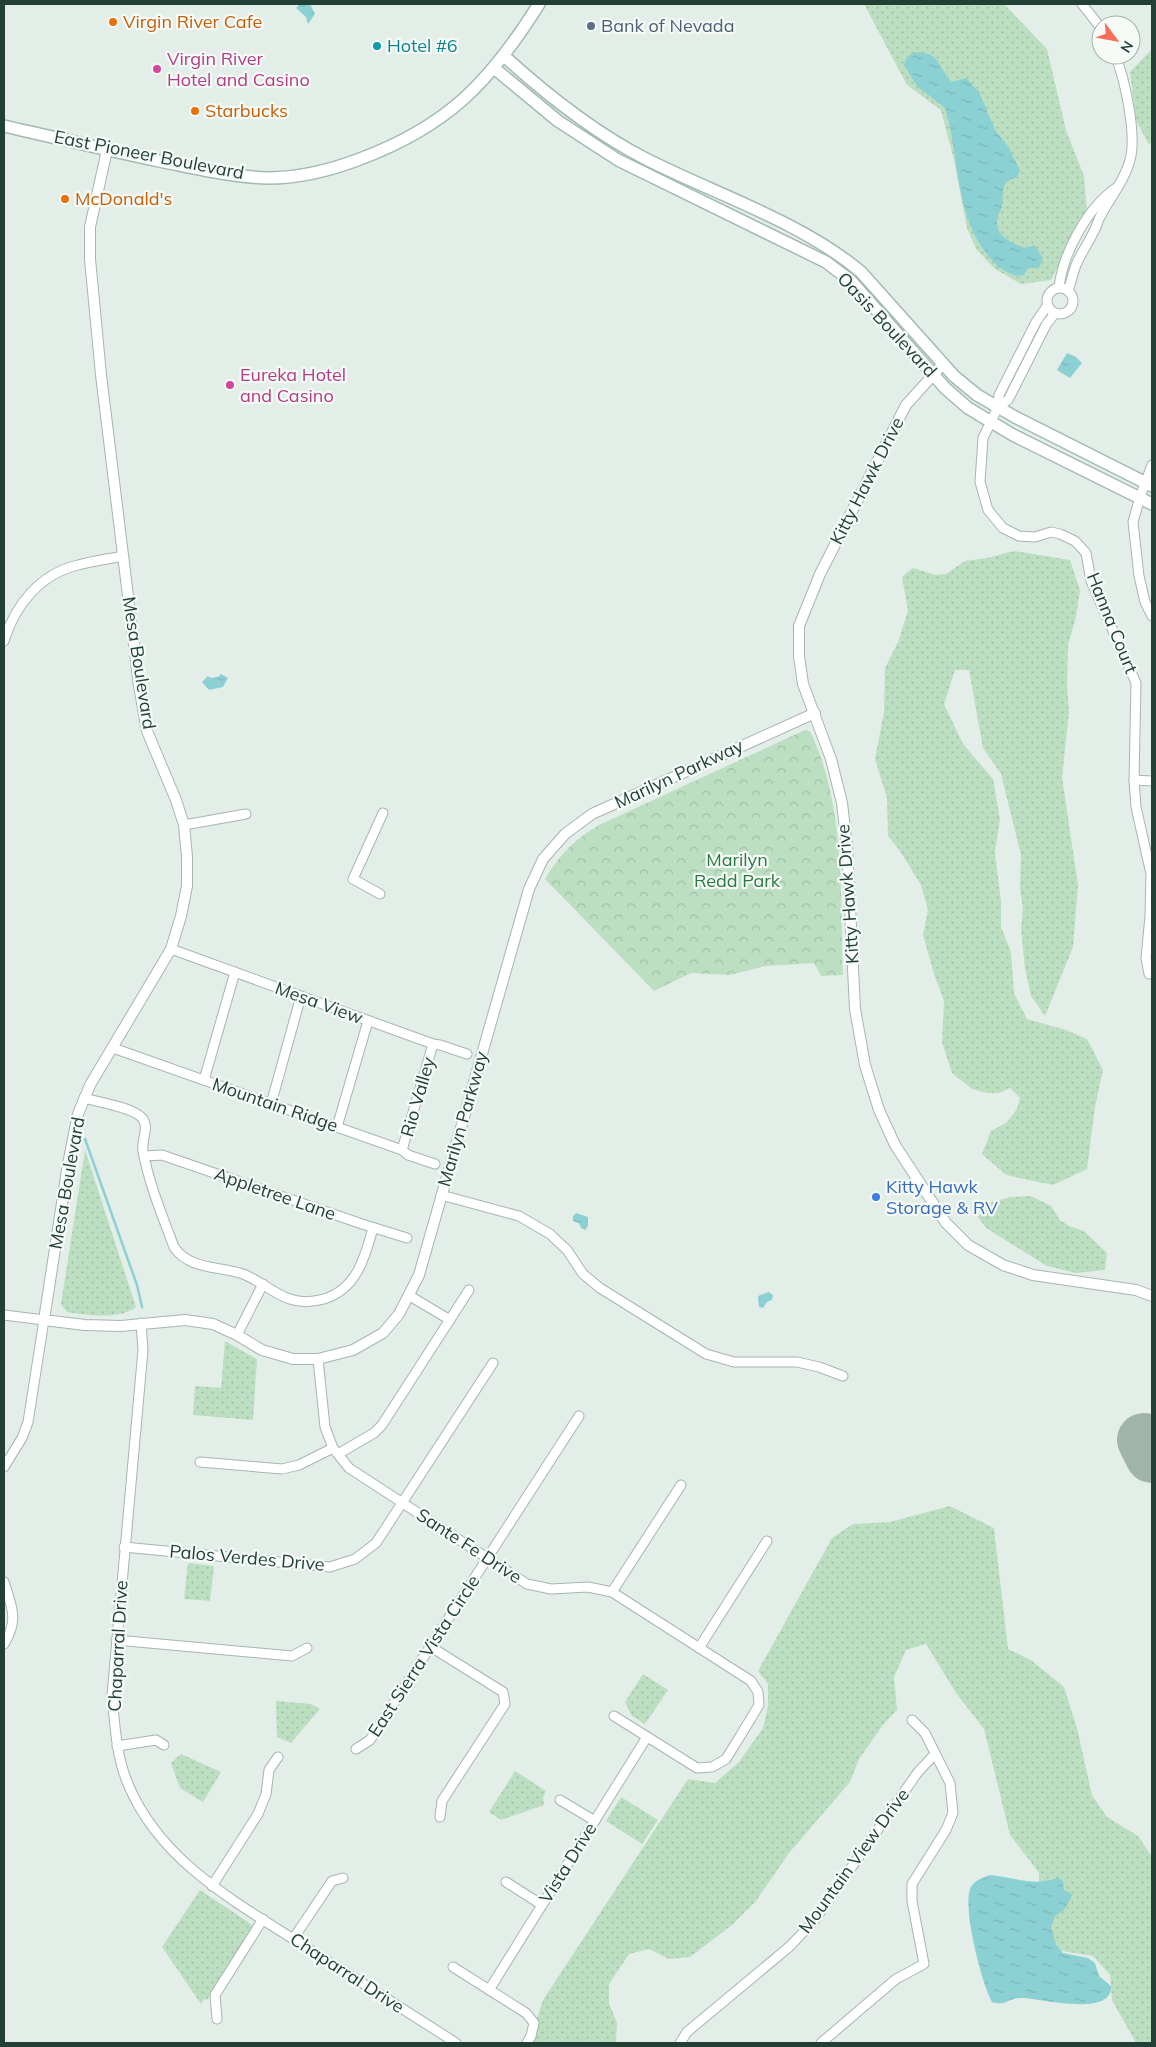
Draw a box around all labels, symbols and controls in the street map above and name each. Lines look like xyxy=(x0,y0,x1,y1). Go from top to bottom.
place label: Virgin River Cafe xyxy=(123,10,262,33)
place label: Bank of Nevada xyxy=(601,14,734,37)
north arrow xyxy=(1091,15,1141,65)
marker: Virgin River Cafe xyxy=(107,16,119,28)
marker: Bank of Nevada xyxy=(585,20,597,32)
place label: Hotel #6 xyxy=(387,34,458,57)
text: N xyxy=(1117,38,1137,56)
marker: Hotel #6 xyxy=(371,40,383,52)
place label: Virgin River Hotel and Casino xyxy=(167,47,310,91)
marker: Virgin River Hotel and Casino xyxy=(151,63,163,75)
place label: Starbucks xyxy=(205,99,288,122)
marker: Starbucks xyxy=(189,105,201,117)
street label: East Pioneer Boulevard xyxy=(52,125,246,184)
place label: McDonald's xyxy=(75,187,172,210)
marker: McDonald's xyxy=(59,193,71,205)
street label: Oasis Boulevard xyxy=(833,267,942,382)
place label: Eureka Hotel and Casino xyxy=(240,363,346,407)
marker: Eureka Hotel and Casino xyxy=(224,379,236,391)
street label: Kitty Hawk Drive xyxy=(825,413,909,548)
street label: Hanna Court xyxy=(1082,569,1143,677)
street label: Mesa Boulevard xyxy=(118,595,161,731)
street label: Marilyn Parkway xyxy=(611,733,747,813)
street label: Kitty Hawk Drive xyxy=(831,823,864,965)
park label: Marilyn Redd Park xyxy=(694,848,781,892)
street label: Mesa View xyxy=(272,976,367,1029)
street label: Marilyn Parkway xyxy=(432,1048,493,1189)
street label: Rio Valley xyxy=(395,1054,440,1139)
street label: Mountain Ridge xyxy=(209,1072,341,1137)
street label: Mesa Boulevard xyxy=(44,1115,89,1251)
street label: Appletree Lane xyxy=(211,1162,339,1225)
place label: Kitty Hawk Storage & RV xyxy=(886,1175,998,1219)
marker: Kitty Hawk Storage & RV xyxy=(870,1191,882,1203)
street label: Sante Fe Drive xyxy=(412,1503,526,1588)
street label: Palos Verdes Drive xyxy=(168,1539,326,1576)
street label: East Sierra Vista Circle xyxy=(363,1570,485,1741)
street label: Chaparral Drive xyxy=(103,1580,132,1712)
street label: Mountain View Drive xyxy=(793,1784,914,1938)
street label: Vista Drive xyxy=(534,1818,601,1907)
street label: Chaparral Drive xyxy=(286,1927,409,2018)

